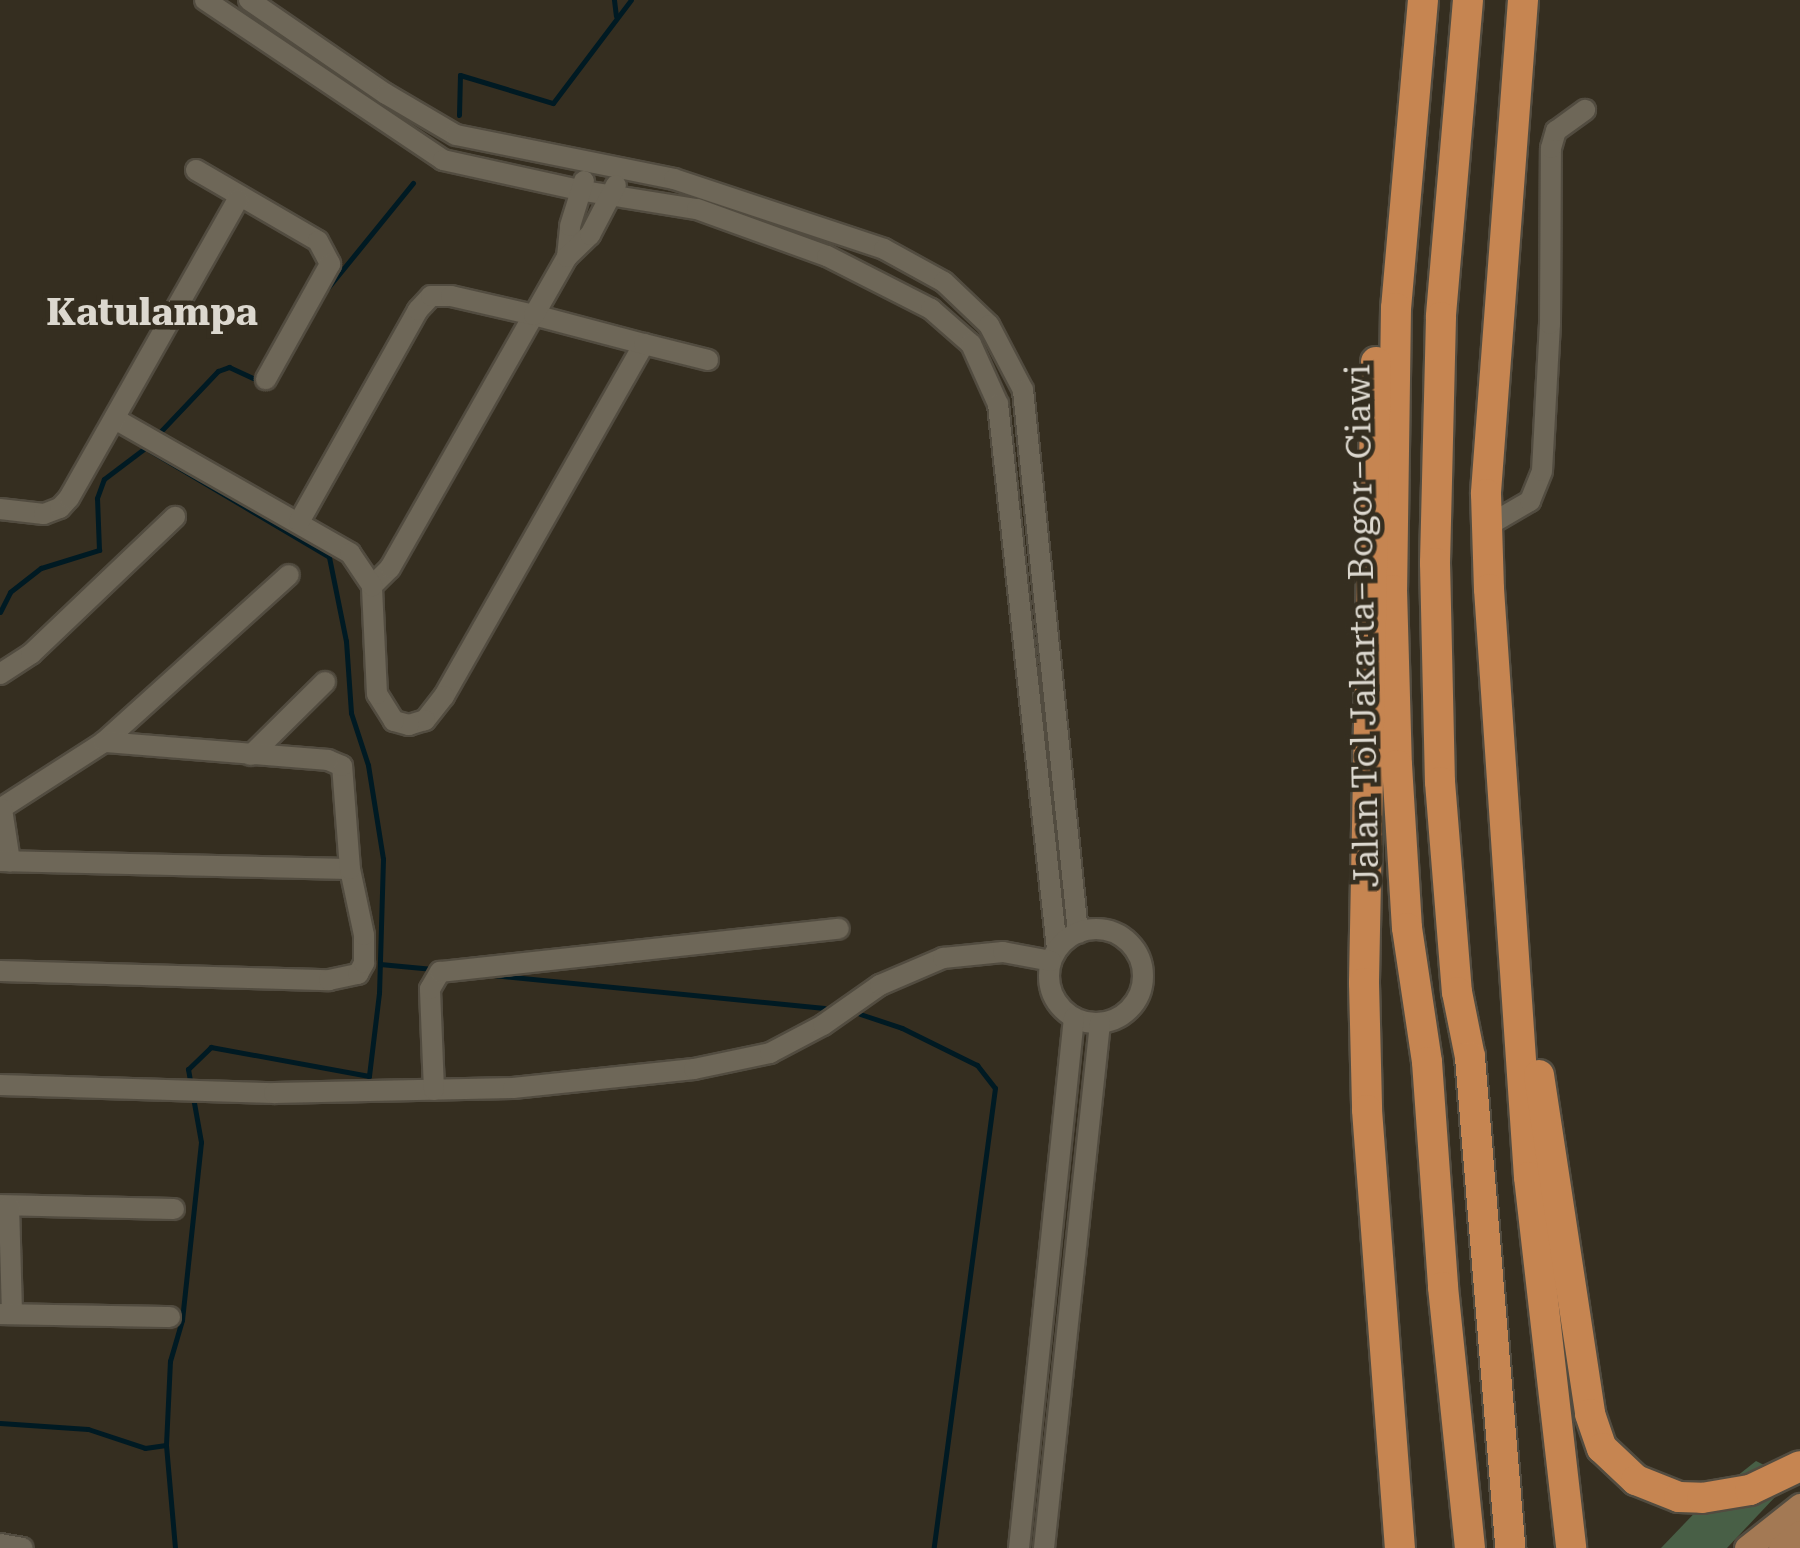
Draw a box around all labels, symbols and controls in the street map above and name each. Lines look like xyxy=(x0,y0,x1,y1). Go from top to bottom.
district label: Katulampa xyxy=(46,290,258,336)
street label: Jalan Tol Jakarta–Bogor–Ciawi xyxy=(1337,364,1389,888)

